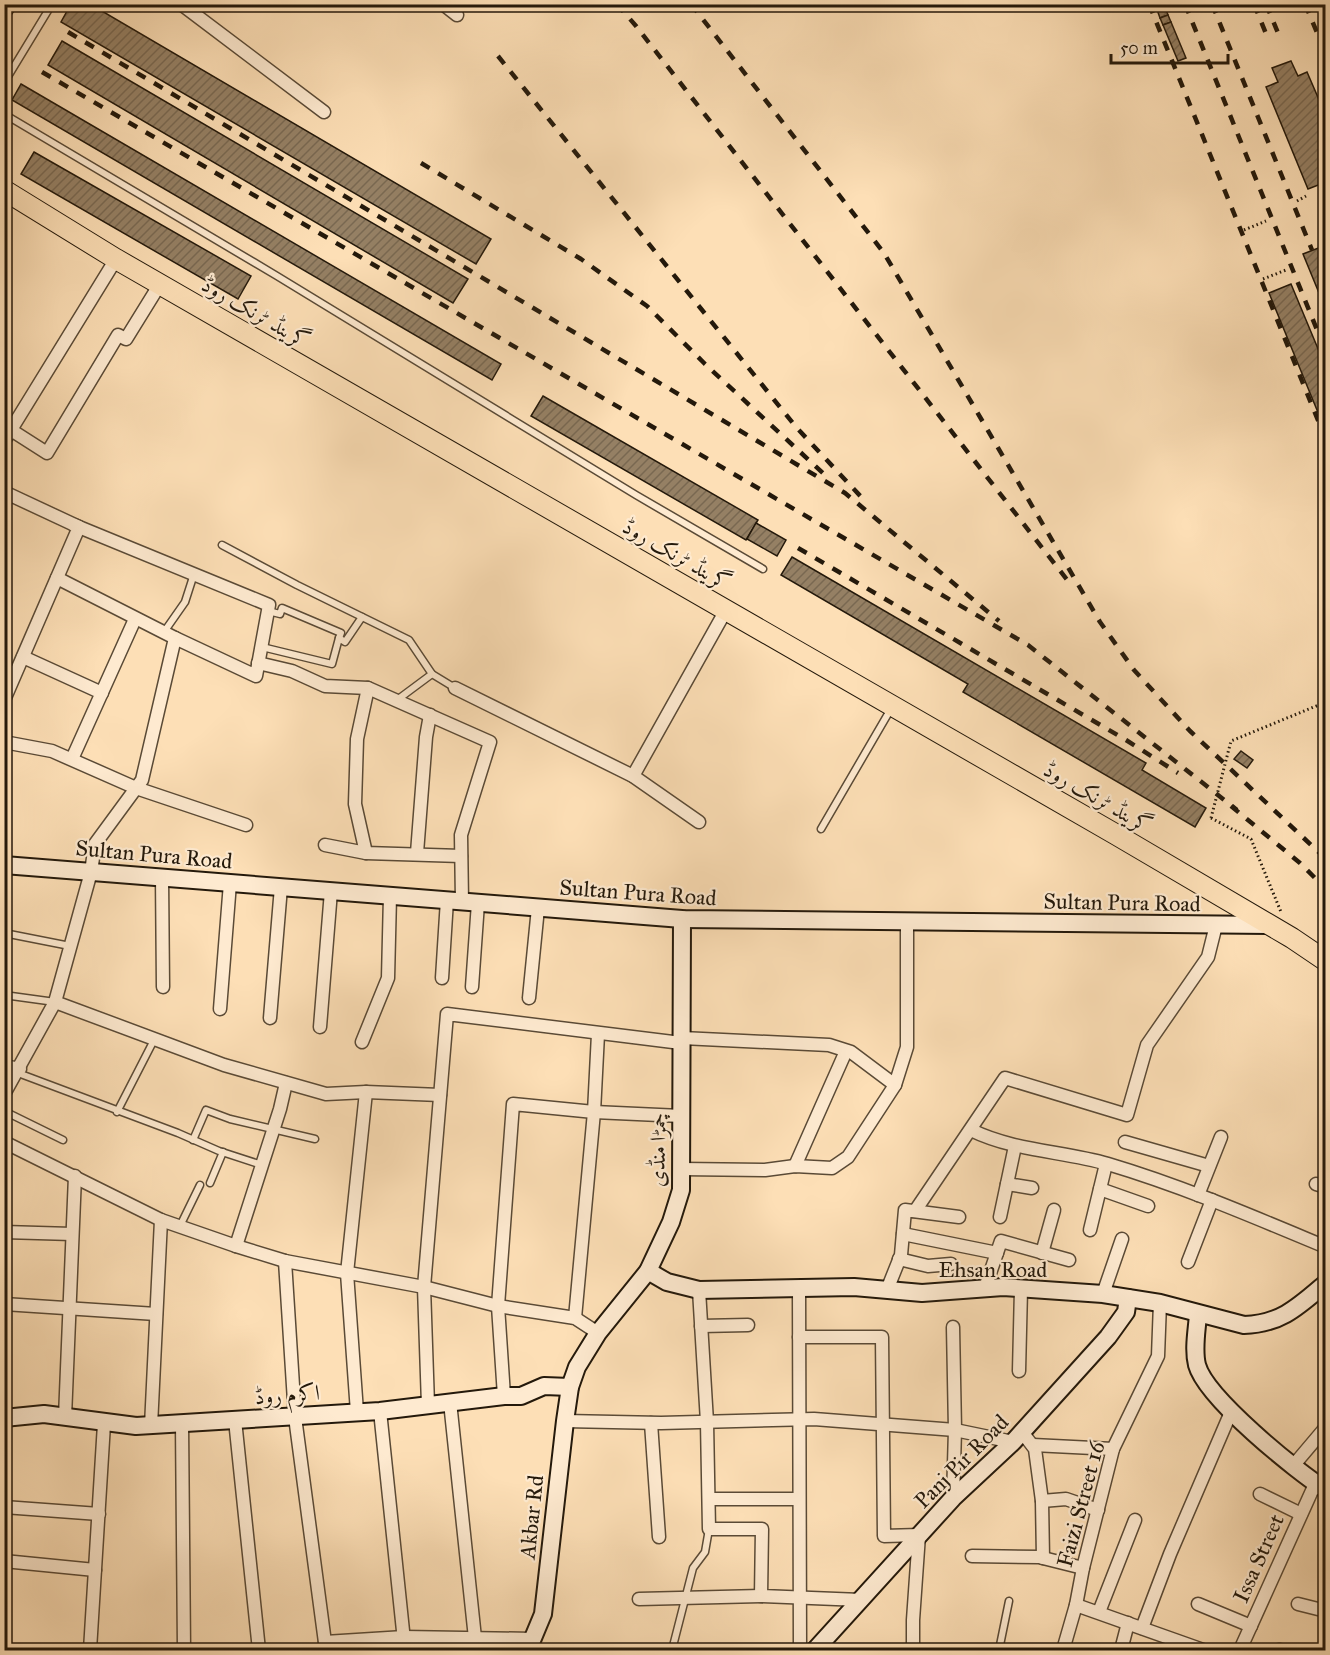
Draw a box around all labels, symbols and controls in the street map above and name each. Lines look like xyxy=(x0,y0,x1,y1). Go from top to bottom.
scale bar xyxy=(1111,27,1228,65)
text: 50 m xyxy=(1120,37,1158,59)
street label: گرینڈ ٹرنک روڈ xyxy=(197,270,315,354)
street label: گرینڈ ٹرنک روڈ xyxy=(618,512,736,596)
street label: گرینڈ ٹرنک روڈ xyxy=(1039,755,1157,839)
street label: Sultan Pura Road xyxy=(74,834,234,875)
street label: Sultan Pura Road xyxy=(558,874,717,911)
street label: Sultan Pura Road xyxy=(1043,888,1201,917)
street label: چمڑا منڈی xyxy=(643,1113,673,1187)
street label: Ehsan Road xyxy=(939,1256,1047,1283)
street label: اکرم روڈ xyxy=(253,1379,321,1416)
street label: Panj Pir Road xyxy=(909,1409,1014,1514)
street label: Faizi Street 16 xyxy=(1051,1437,1110,1570)
street label: Akbar Rd xyxy=(514,1474,549,1561)
street label: Issa Street xyxy=(1227,1510,1290,1607)

